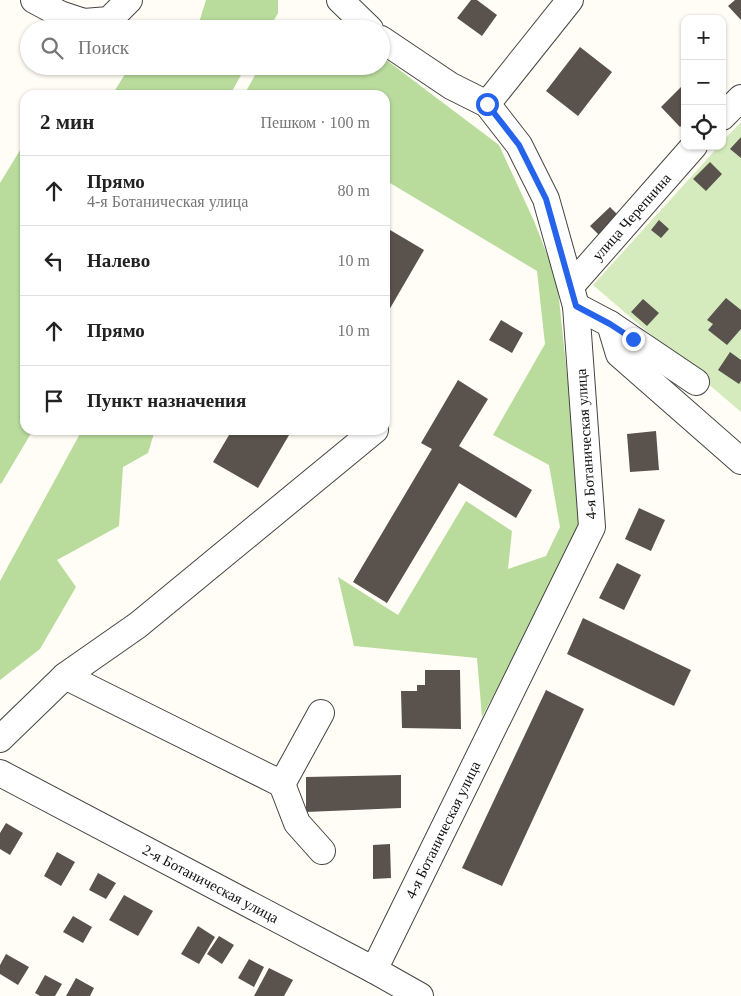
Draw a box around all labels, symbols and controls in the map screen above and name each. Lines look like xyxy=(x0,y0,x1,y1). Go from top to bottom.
map controls xyxy=(681,15,726,150)
button: + xyxy=(681,15,726,60)
search box xyxy=(20,20,390,75)
icon: search xyxy=(38,34,66,62)
text: Поиск xyxy=(78,37,129,58)
button: − xyxy=(681,60,726,105)
route start xyxy=(476,93,499,116)
button: locate xyxy=(681,105,726,150)
text: 2 мин xyxy=(40,110,94,134)
text: Пешком · 100 m xyxy=(260,114,370,131)
street label: улица Черепнина xyxy=(589,170,674,264)
text: Прямо xyxy=(87,171,145,192)
icon: ahead xyxy=(40,177,68,205)
text: 80 m xyxy=(338,182,370,199)
text: 4-я Ботаническая улица xyxy=(87,193,248,210)
icon: left xyxy=(40,247,68,275)
text: Налево xyxy=(87,250,150,271)
text: 10 m xyxy=(338,252,370,269)
icon: ahead xyxy=(40,317,68,345)
text: Прямо xyxy=(87,320,145,341)
text: 10 m xyxy=(338,322,370,339)
route end xyxy=(622,328,645,351)
street label: 4-я Ботаническая улица xyxy=(573,368,599,520)
icon: arrive xyxy=(40,387,68,415)
text: Пункт назначения xyxy=(87,390,246,411)
street label: 4-я Ботаническая улица xyxy=(402,758,484,901)
street label: 2-я Ботаническая улица xyxy=(140,842,282,926)

